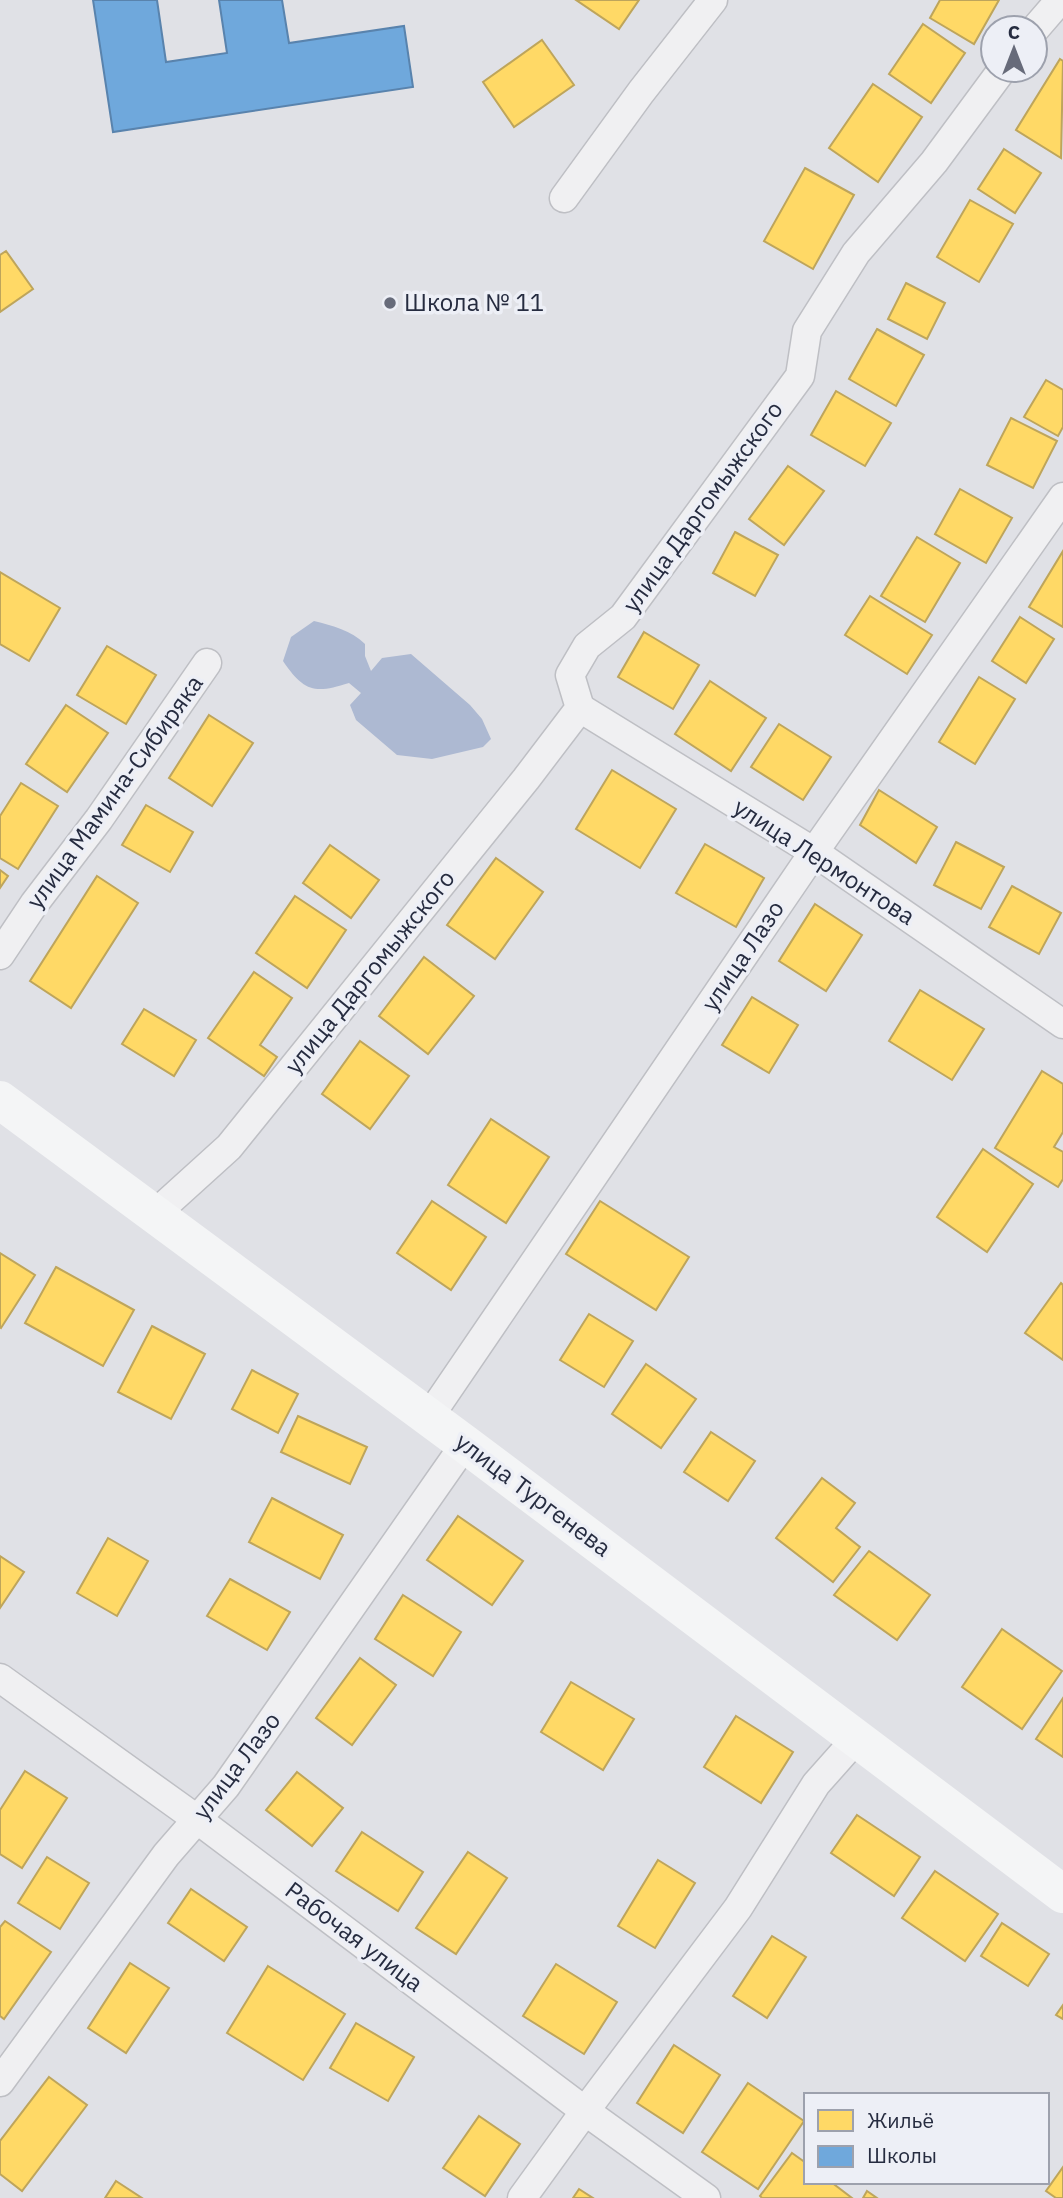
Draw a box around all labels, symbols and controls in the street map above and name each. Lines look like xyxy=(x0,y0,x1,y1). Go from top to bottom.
north arrow xyxy=(979,14,1049,84)
text: С xyxy=(1008,20,1020,44)
place label: Школа № 11 xyxy=(404,286,544,318)
marker: Школа № 11 xyxy=(382,295,398,311)
street label: улица Даргомыжского xyxy=(615,394,790,618)
street label: улица Мамина-Сибиряка xyxy=(19,668,210,915)
street label: улица Лермонтова xyxy=(728,790,922,932)
street label: улица Даргомыжского xyxy=(277,863,461,1080)
street label: улица Лазо xyxy=(693,894,791,1017)
street label: улица Тургенева xyxy=(449,1425,618,1563)
street label: улица Лазо xyxy=(185,1705,287,1826)
street label: Рабочая улица xyxy=(279,1874,430,1999)
legend xyxy=(804,2093,1049,2184)
text: Жильё xyxy=(867,2106,934,2134)
text: Школы xyxy=(867,2141,937,2169)

